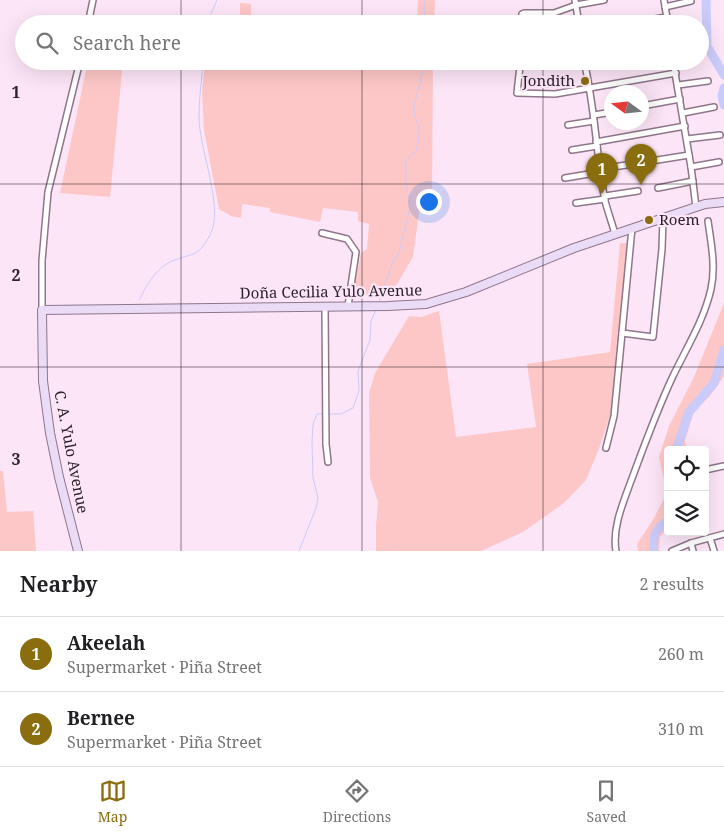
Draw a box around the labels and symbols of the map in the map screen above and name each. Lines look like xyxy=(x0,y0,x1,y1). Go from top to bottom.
place label: Jondith xyxy=(521,70,575,90)
marker: Jondith xyxy=(579,75,591,87)
text: 1 xyxy=(11,81,21,103)
north arrow xyxy=(604,85,649,130)
pin: 2 xyxy=(625,144,657,185)
pin: 1 xyxy=(586,153,618,194)
your location xyxy=(416,189,442,215)
place label: Roem xyxy=(659,209,700,229)
marker: Roem xyxy=(643,214,655,226)
text: 2 xyxy=(11,264,21,286)
street label: Doña Cecilia Yulo Avenue xyxy=(240,279,422,303)
street label: C. A. Yulo Avenue xyxy=(50,389,94,515)
text: 3 xyxy=(11,448,21,470)

